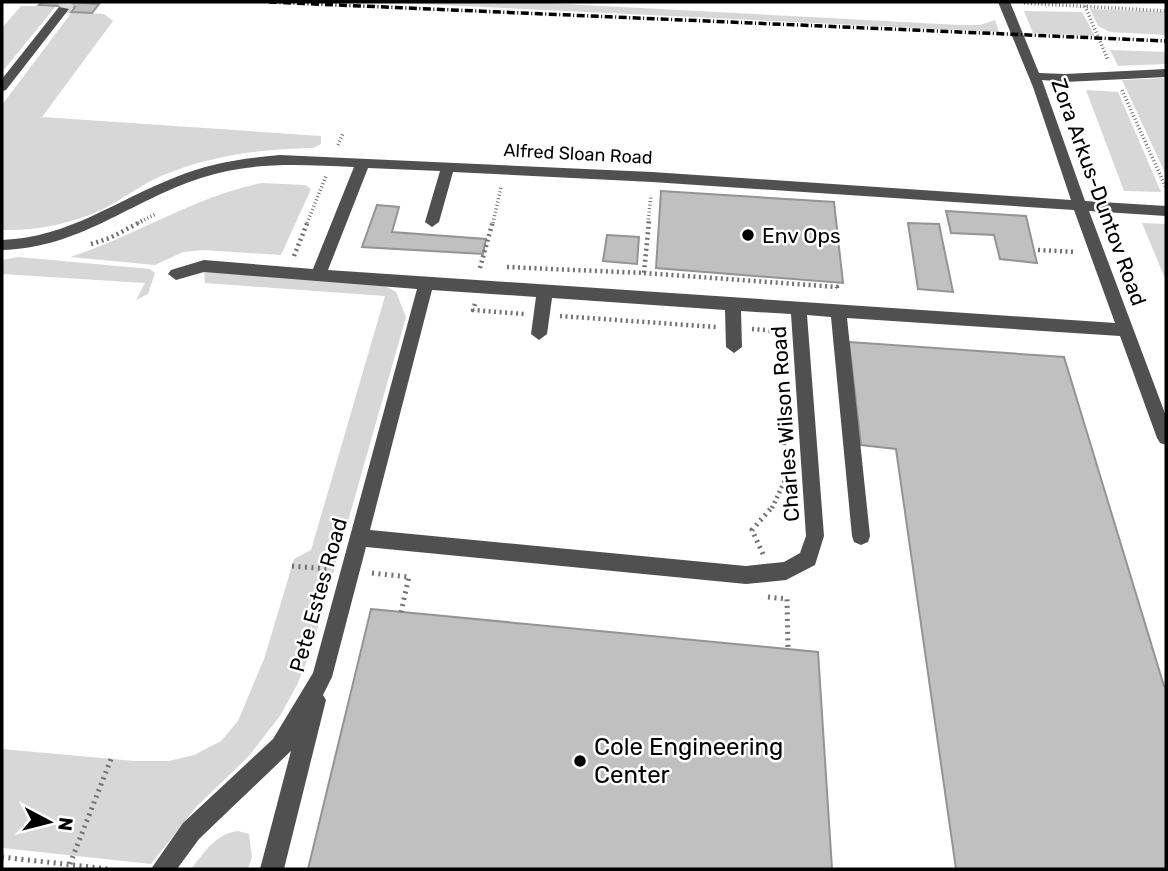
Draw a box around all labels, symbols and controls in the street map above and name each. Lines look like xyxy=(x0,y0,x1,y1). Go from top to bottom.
street label: Zora Arkus-Duntov Road xyxy=(1046,75,1152,309)
street label: Alfred Sloan Road xyxy=(503,139,653,169)
place label: Env Ops xyxy=(762,223,841,248)
marker: Env Ops xyxy=(740,227,756,243)
street label: Charles Wilson Road xyxy=(766,325,804,523)
street label: Pete Estes Road xyxy=(284,515,352,675)
place label: Cole Engineering Center xyxy=(594,733,783,789)
marker: Cole Engineering Center xyxy=(572,753,588,769)
north arrow xyxy=(14,787,84,857)
text: N xyxy=(53,816,78,832)

